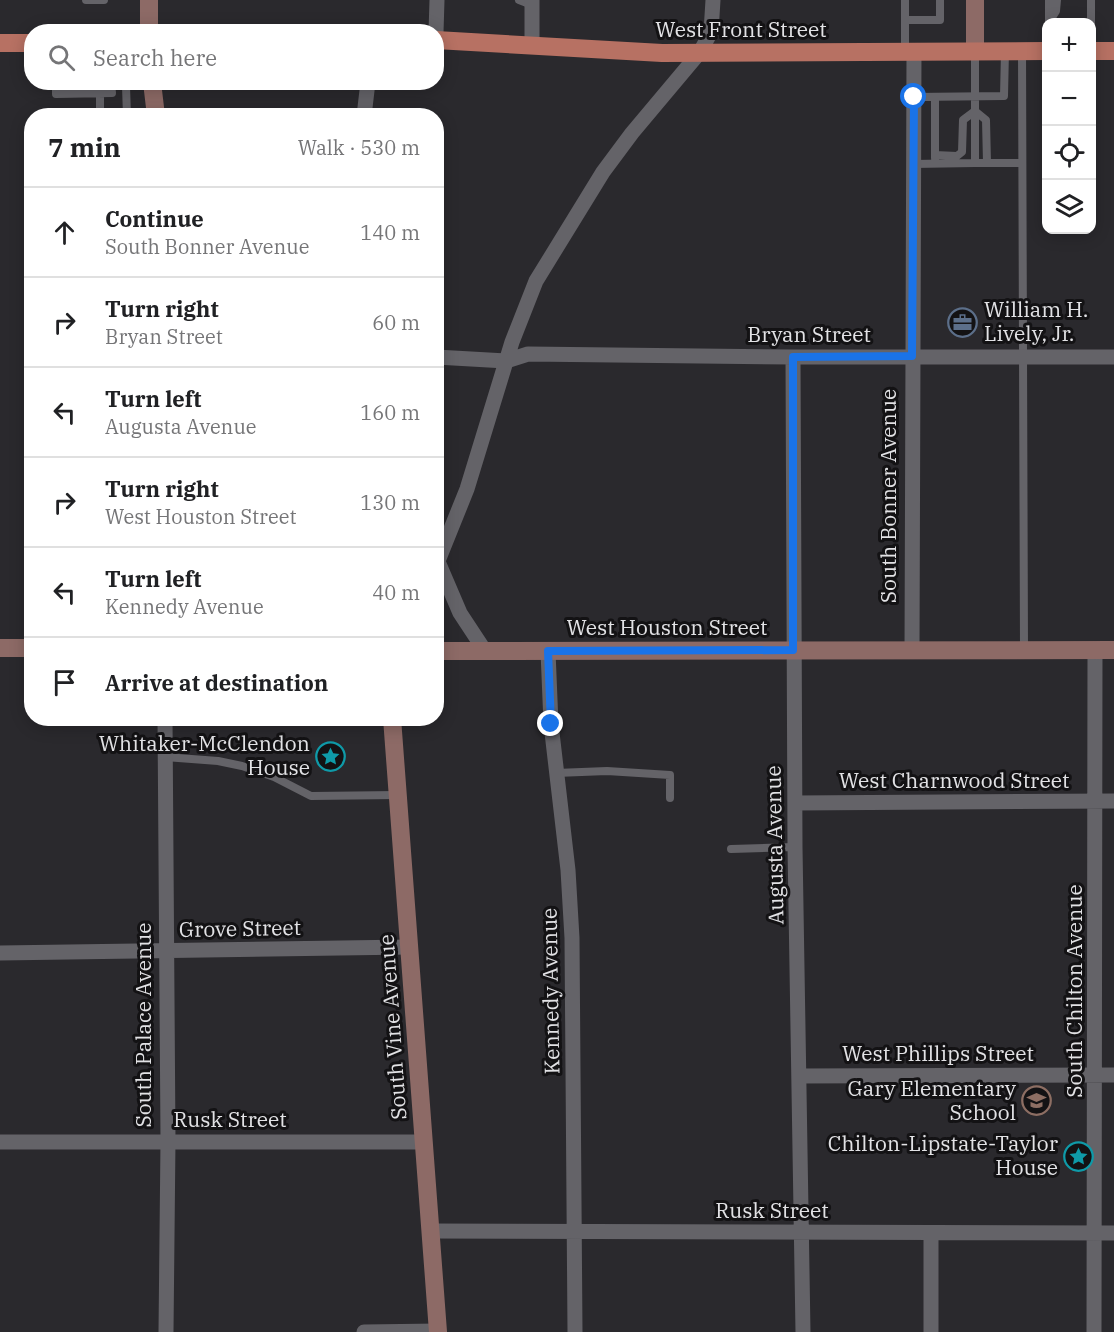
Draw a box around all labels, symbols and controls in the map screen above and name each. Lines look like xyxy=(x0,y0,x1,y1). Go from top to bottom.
street label: West Front Street xyxy=(655,15,827,43)
map controls xyxy=(1042,18,1096,234)
button: + xyxy=(1042,18,1096,72)
search box xyxy=(24,24,444,90)
icon: search xyxy=(45,41,78,74)
text: Search here xyxy=(93,43,217,72)
button: − xyxy=(1042,72,1096,126)
route start xyxy=(900,83,926,109)
button: locate xyxy=(1042,126,1096,180)
text: 7 min xyxy=(48,130,121,164)
text: Walk · 530 m xyxy=(298,134,420,161)
button: layers xyxy=(1042,180,1096,234)
text: Continue xyxy=(105,204,204,233)
icon: ahead xyxy=(48,216,81,249)
text: 140 m xyxy=(360,219,420,246)
text: South Bonner Avenue xyxy=(105,233,309,260)
text: Turn right xyxy=(105,294,219,323)
place label: William H. Lively, Jr. xyxy=(984,295,1088,347)
icon: right xyxy=(48,306,81,339)
office icon: William H. Lively, Jr. xyxy=(947,306,979,338)
text: 60 m xyxy=(372,309,420,336)
street label: Bryan Street xyxy=(747,320,871,348)
text: Bryan Street xyxy=(105,323,223,350)
text: Turn left xyxy=(105,384,201,413)
street label: South Bonner Avenue xyxy=(874,389,902,603)
icon: left xyxy=(48,396,81,429)
text: 160 m xyxy=(360,399,420,426)
text: Augusta Avenue xyxy=(105,413,257,440)
text: Turn right xyxy=(105,474,219,503)
icon: right xyxy=(48,486,81,519)
text: 130 m xyxy=(360,489,420,516)
text: West Houston Street xyxy=(105,503,296,530)
text: Turn left xyxy=(105,564,201,593)
icon: left xyxy=(48,576,81,609)
text: 40 m xyxy=(372,579,420,606)
text: Kennedy Avenue xyxy=(105,593,264,620)
street label: West Houston Street xyxy=(566,613,768,641)
icon: arrive xyxy=(48,666,81,699)
text: Arrive at destination xyxy=(105,668,328,697)
route end xyxy=(537,710,563,736)
place label: Whitaker-McClendon House xyxy=(99,729,310,781)
place icon: Whitaker-McClendon House xyxy=(315,740,347,772)
street label: Augusta Avenue xyxy=(759,765,789,925)
street label: West Charnwood Street xyxy=(839,766,1069,794)
street label: South Chilton Avenue xyxy=(1060,884,1088,1098)
street label: Kennedy Avenue xyxy=(535,908,565,1075)
street label: Grove Street xyxy=(179,913,301,943)
street label: South Palace Avenue xyxy=(129,922,157,1128)
street label: South Vine Avenue xyxy=(372,933,412,1121)
street label: West Phillips Street xyxy=(842,1039,1034,1067)
place label: Gary Elementary School xyxy=(847,1074,1017,1126)
school or university icon: Gary Elementary School xyxy=(1021,1085,1053,1117)
street label: Rusk Street xyxy=(173,1105,287,1133)
place label: Chilton-Lipstate-Taylor House xyxy=(828,1129,1059,1181)
place icon: Chilton-Lipstate-Taylor House xyxy=(1063,1140,1095,1172)
street label: Rusk Street xyxy=(715,1196,829,1224)

